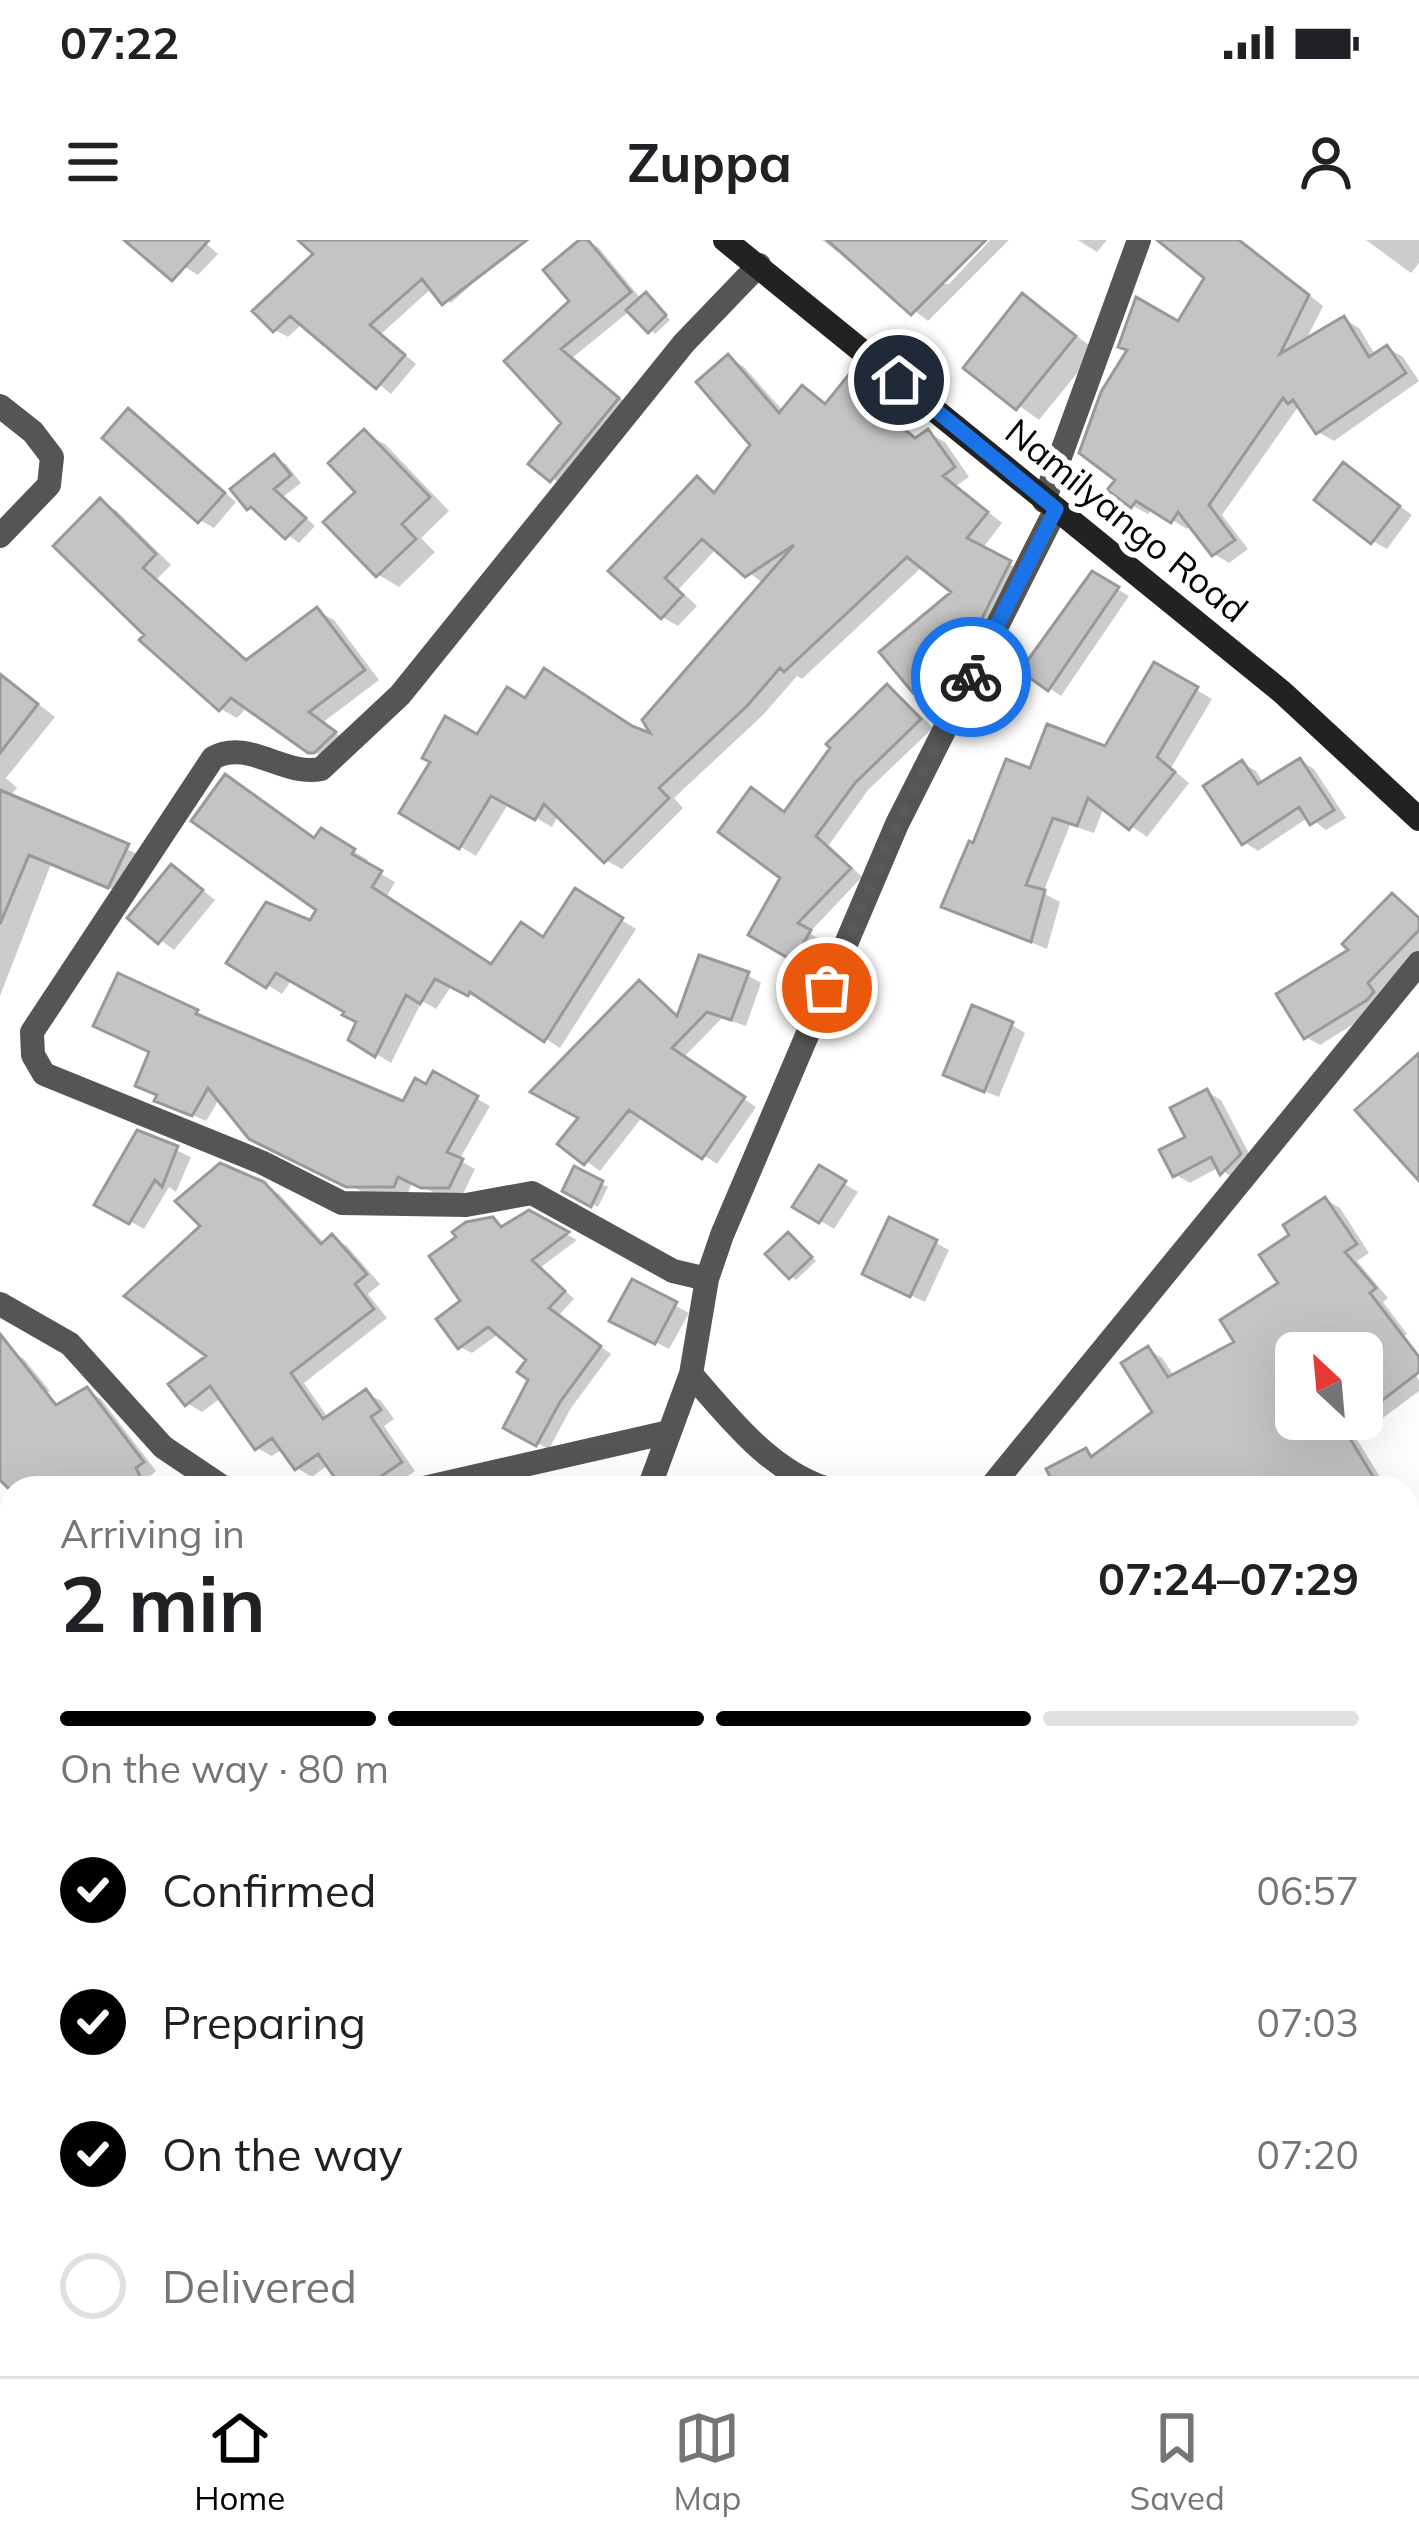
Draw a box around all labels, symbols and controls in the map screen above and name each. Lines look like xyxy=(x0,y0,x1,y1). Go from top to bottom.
text: 07:22 xyxy=(60,14,179,70)
text: Zuppa xyxy=(627,128,792,196)
icon: menu xyxy=(60,129,126,195)
icon: person xyxy=(1293,129,1359,195)
pin xyxy=(848,329,950,431)
icon: home xyxy=(866,347,932,413)
street label: Namilyango Road xyxy=(997,409,1257,631)
courier xyxy=(911,617,1031,737)
icon: bike xyxy=(938,644,1004,710)
pin xyxy=(776,937,878,1039)
icon: bag xyxy=(794,955,860,1021)
north arrow xyxy=(1275,1332,1383,1440)
map controls xyxy=(1275,1332,1383,1440)
text: Arriving in xyxy=(60,1509,245,1558)
text: 07:24–07:29 xyxy=(1098,1550,1359,1606)
text: 2 min xyxy=(60,1554,266,1652)
text: On the way · 80 m xyxy=(60,1744,389,1793)
icon: check xyxy=(60,1857,126,1923)
text: Confirmed xyxy=(162,1862,376,1918)
text: 06:57 xyxy=(1257,1866,1359,1915)
icon: check xyxy=(60,1989,126,2055)
text: Preparing xyxy=(162,1994,366,2050)
text: 07:03 xyxy=(1257,1998,1359,2047)
icon: check xyxy=(60,2121,126,2187)
text: On the way xyxy=(162,2126,403,2182)
text: 07:20 xyxy=(1257,2130,1359,2179)
text: Delivered xyxy=(162,2258,357,2314)
tab: Home xyxy=(194,2405,285,2518)
tab: Map xyxy=(673,2405,741,2518)
tab: Saved xyxy=(1130,2405,1225,2518)

